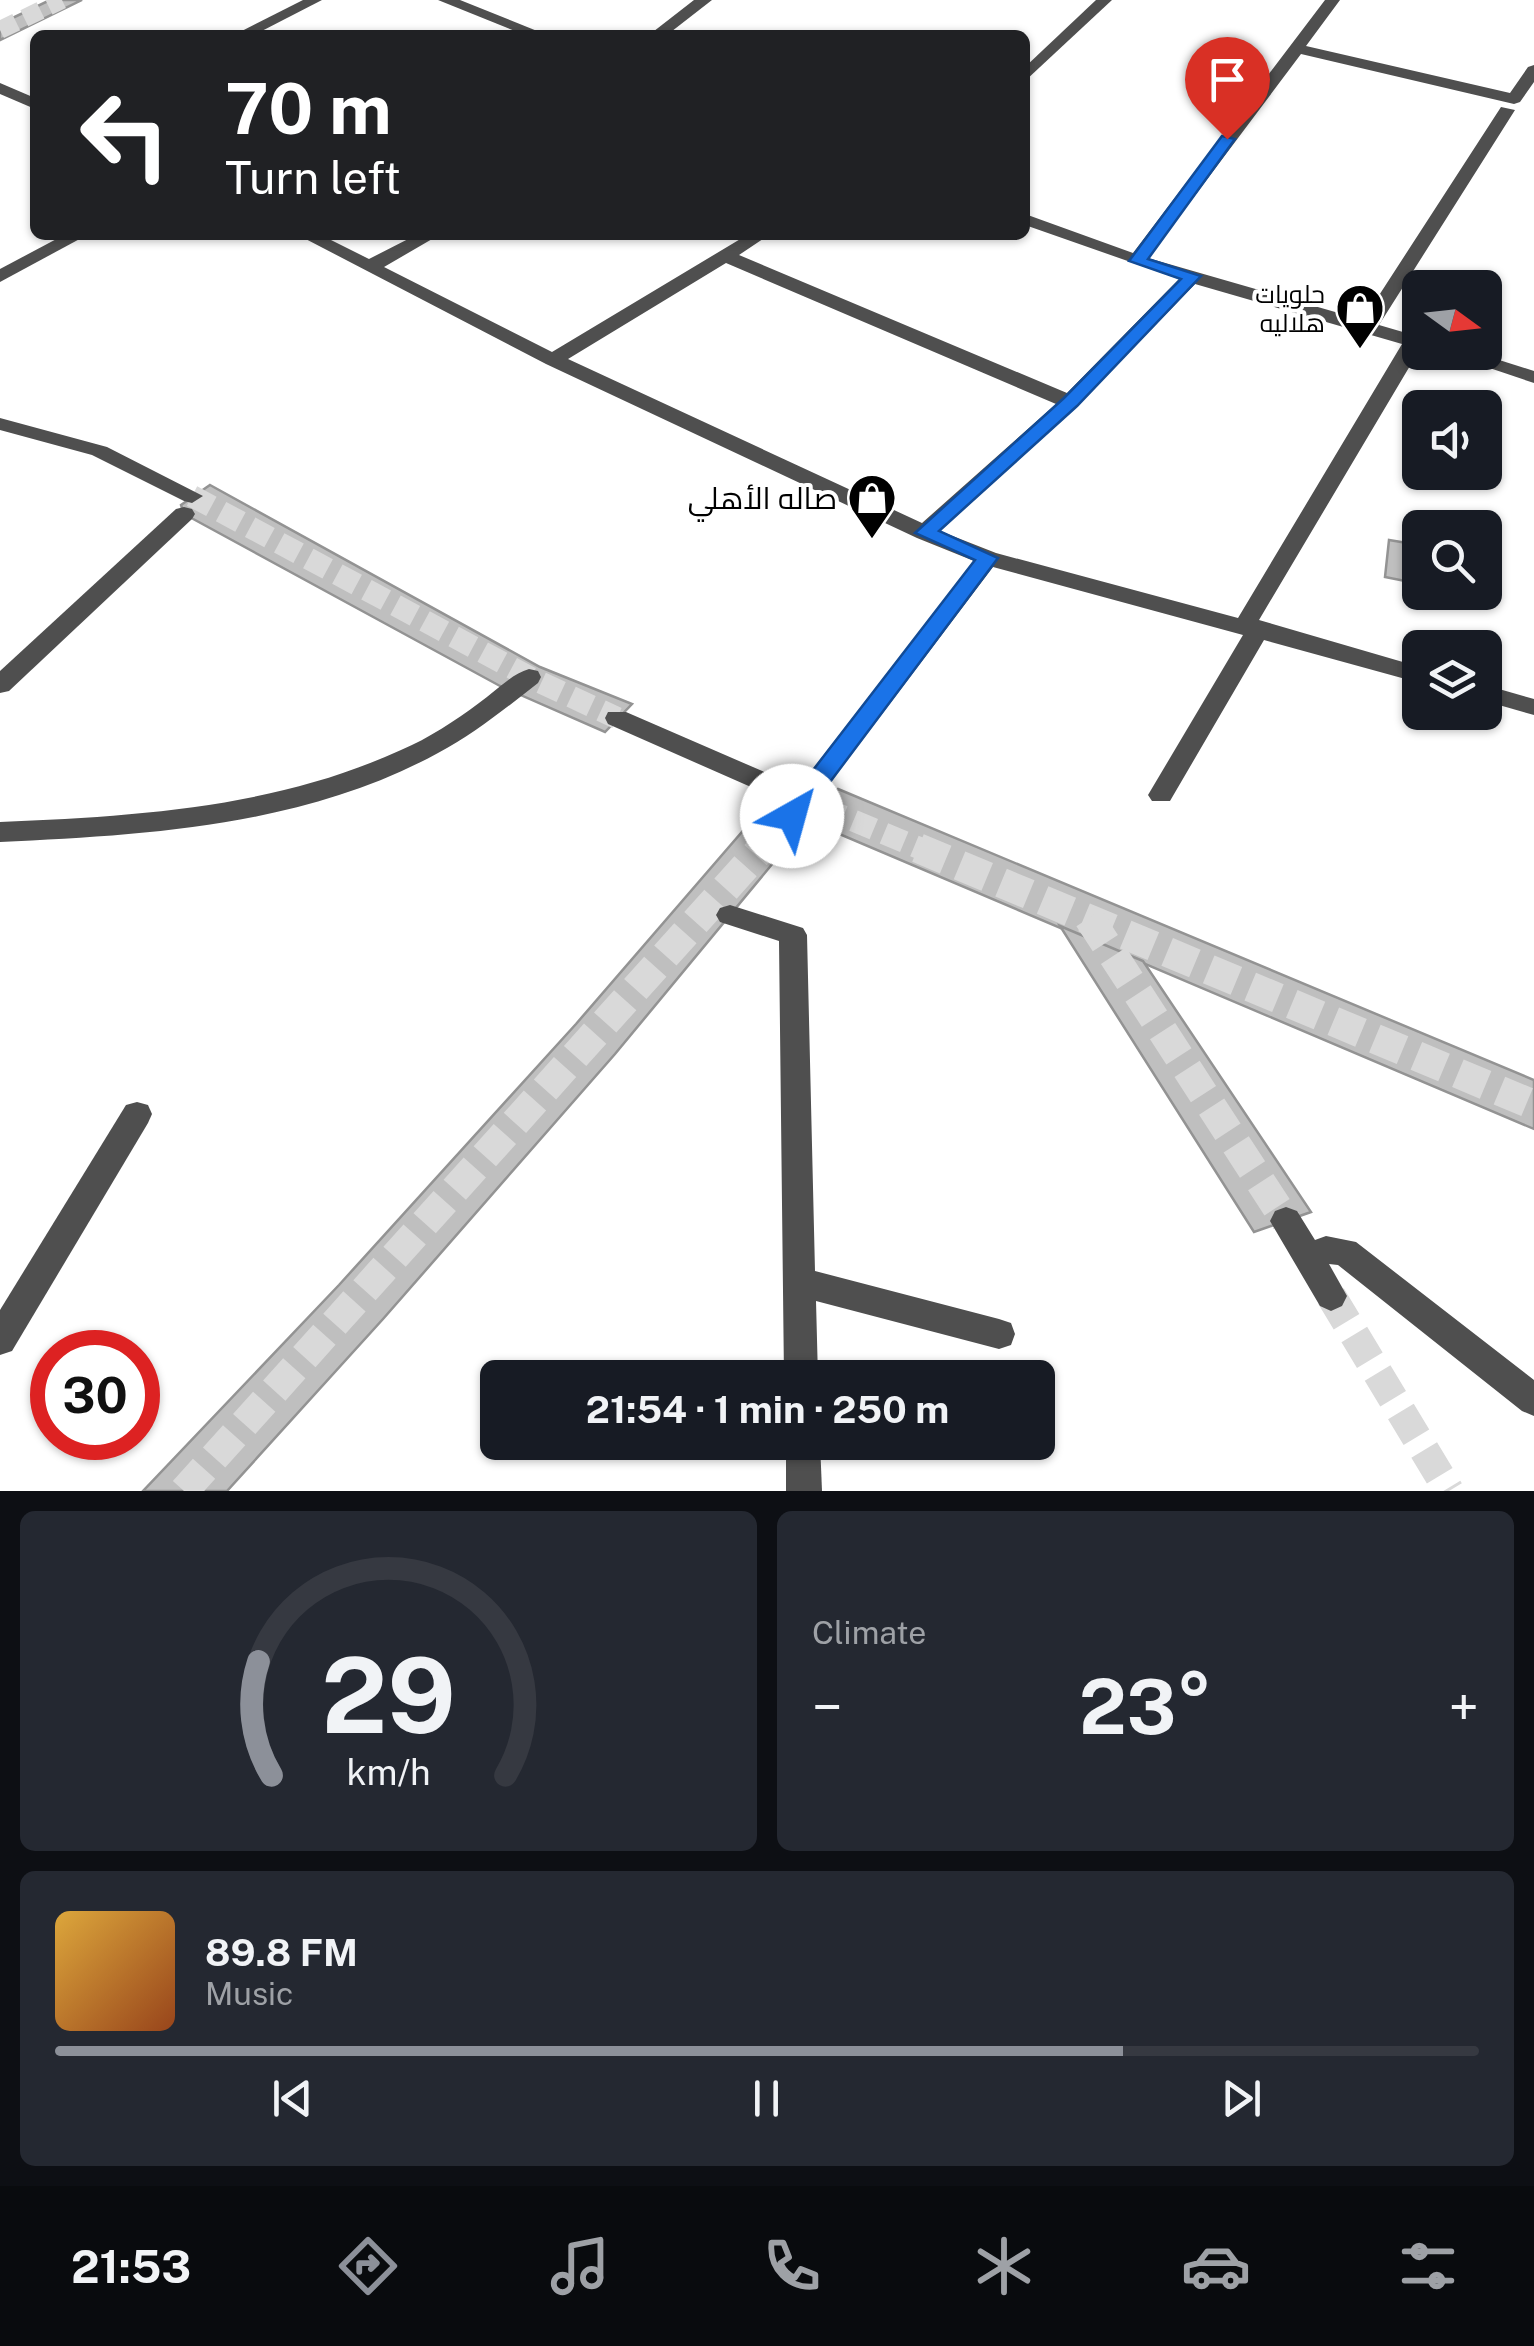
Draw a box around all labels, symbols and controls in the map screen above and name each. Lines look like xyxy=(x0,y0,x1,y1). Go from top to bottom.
pin xyxy=(1185,37,1270,140)
icon: arrive xyxy=(1200,52,1255,107)
text: 70 m xyxy=(225,67,392,150)
icon: left xyxy=(60,70,190,200)
text: Turn left xyxy=(225,151,401,204)
north arrow xyxy=(1402,270,1502,370)
map controls xyxy=(1402,270,1502,730)
place label: حلويات هلاليه xyxy=(1255,279,1325,338)
shop icon: حلويات هلاليه xyxy=(1334,282,1386,350)
button: sound xyxy=(1402,390,1502,490)
shop icon: صاله الأهلي xyxy=(846,472,898,540)
place label: صاله الأهلي xyxy=(688,480,837,522)
button: search xyxy=(1402,510,1502,610)
button: layers xyxy=(1402,630,1502,730)
position arrow xyxy=(740,764,844,868)
speed limit sign: 30 xyxy=(30,1330,160,1460)
text: 21:54 · 1 min · 250 m xyxy=(586,1387,949,1432)
text: Climate xyxy=(812,1614,926,1651)
text: 29 xyxy=(321,1634,456,1756)
text: 23° xyxy=(1079,1663,1212,1751)
text: − xyxy=(812,1675,843,1739)
text: + xyxy=(1449,1675,1479,1739)
text: km/h xyxy=(346,1751,431,1793)
text: 89.8 FM xyxy=(205,1930,358,1975)
text: Music xyxy=(205,1975,293,2012)
icon: previous xyxy=(265,2071,320,2126)
icon: pause xyxy=(739,2071,794,2126)
icon: next xyxy=(1214,2071,1269,2126)
icon: directions xyxy=(333,2231,403,2301)
icon: music xyxy=(545,2231,615,2301)
icon: phone xyxy=(757,2231,827,2301)
icon: climate xyxy=(969,2231,1039,2301)
icon: car xyxy=(1181,2231,1251,2301)
icon: filters xyxy=(1393,2231,1463,2301)
text: 21:53 xyxy=(71,2240,191,2293)

